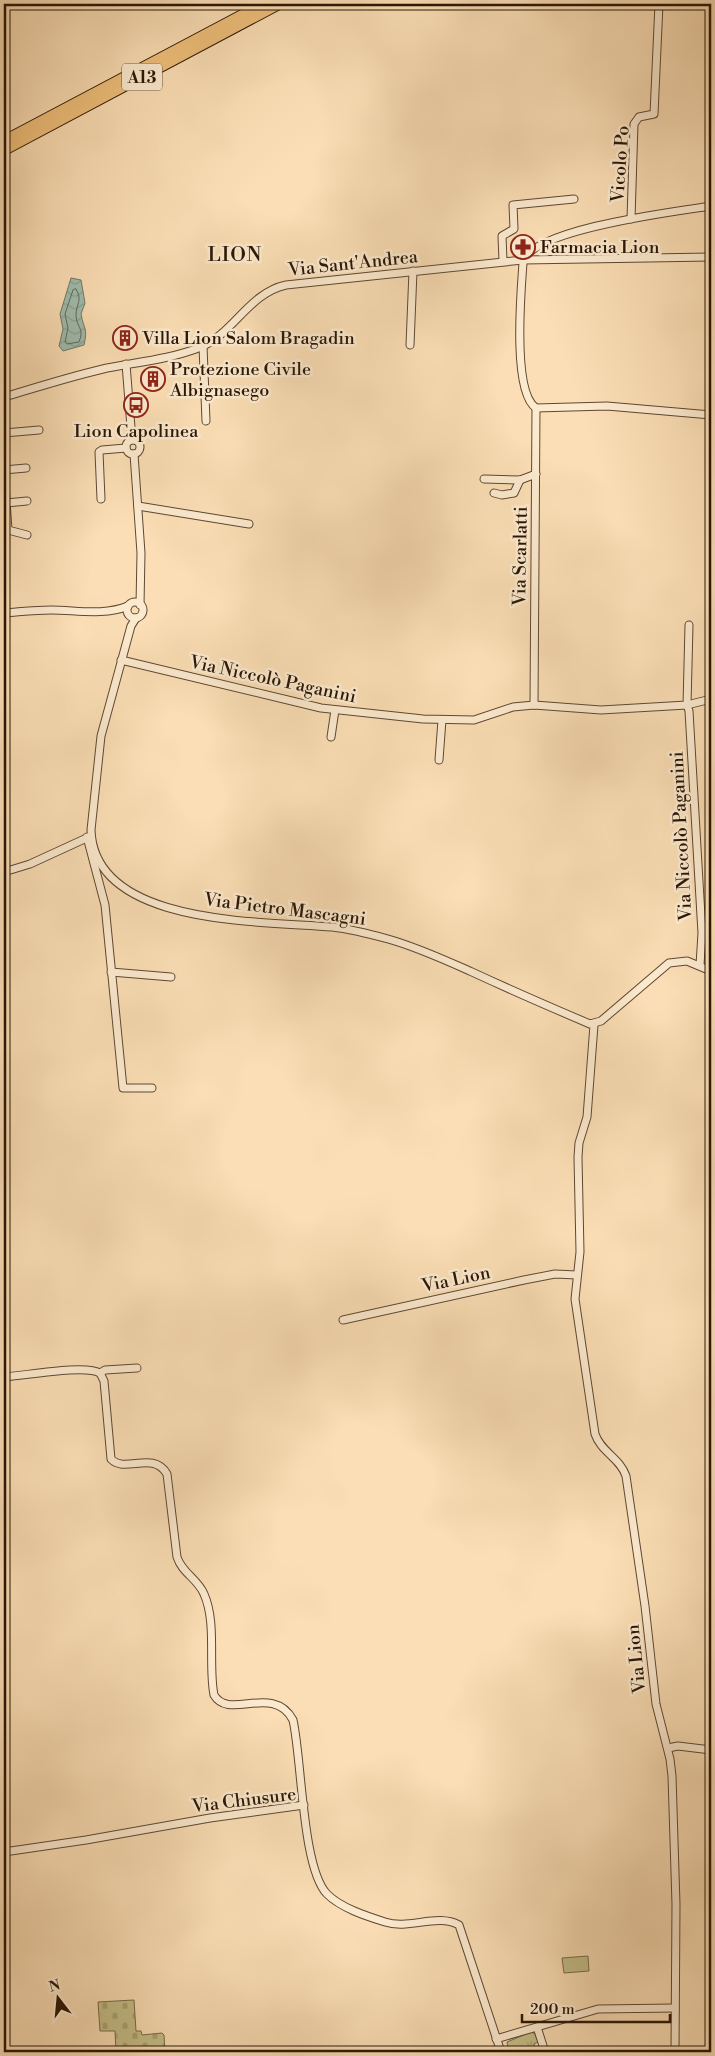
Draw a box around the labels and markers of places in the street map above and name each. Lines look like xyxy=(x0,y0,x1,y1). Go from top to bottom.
pharmacy icon: Farmacia Lion xyxy=(510,234,536,260)
place label: Farmacia Lion xyxy=(540,236,660,259)
building icon: Villa Lion Salom Bragadin xyxy=(112,325,138,351)
place label: Villa Lion Salom Bragadin xyxy=(141,327,355,350)
place label: Protezione Civile Albignasego xyxy=(169,358,311,402)
building icon: Protezione Civile Albignasego xyxy=(140,366,166,392)
bus stop icon: Lion Capolinea xyxy=(123,392,149,418)
place label: Lion Capolinea xyxy=(74,420,199,443)

